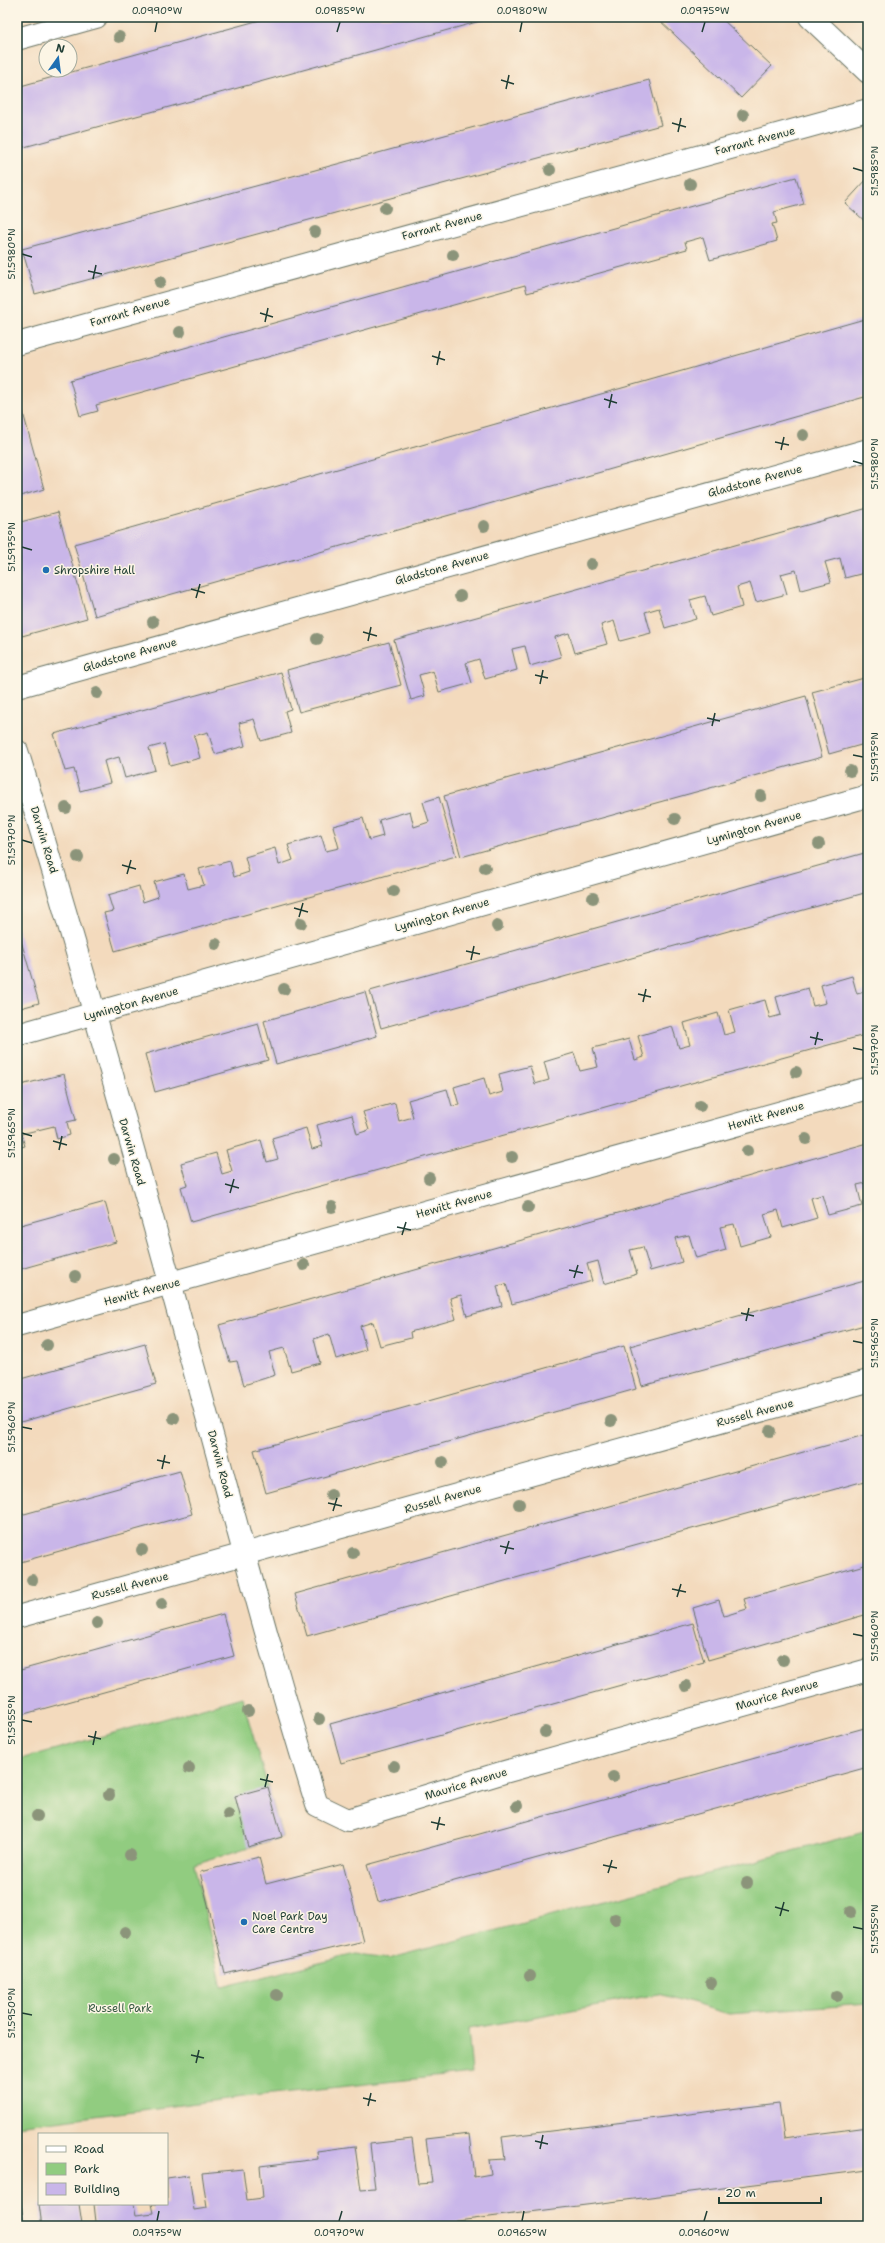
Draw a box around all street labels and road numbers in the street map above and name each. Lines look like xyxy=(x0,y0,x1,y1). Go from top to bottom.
street label: Farrant Avenue xyxy=(713,123,797,159)
street label: Farrant Avenue xyxy=(400,208,484,244)
street label: Farrant Avenue xyxy=(88,293,172,331)
street label: Gladstone Avenue xyxy=(706,461,804,501)
street label: Gladstone Avenue xyxy=(393,547,491,589)
street label: Gladstone Avenue xyxy=(81,634,179,676)
street label: Darwin Road xyxy=(27,805,61,875)
street label: Lymington Avenue xyxy=(705,807,803,849)
street label: Lymington Avenue xyxy=(393,894,491,936)
street label: Lymington Avenue xyxy=(82,983,180,1025)
street label: Hewitt Avenue xyxy=(726,1098,806,1134)
street label: Darwin Road xyxy=(115,1117,149,1187)
street label: Hewitt Avenue xyxy=(414,1186,494,1222)
street label: Hewitt Avenue xyxy=(102,1275,182,1309)
street label: Russell Avenue xyxy=(715,1395,795,1431)
street label: Darwin Road xyxy=(204,1429,236,1499)
street label: Russell Avenue xyxy=(403,1481,483,1517)
street label: Russell Avenue xyxy=(90,1568,170,1604)
street label: Maurice Avenue xyxy=(734,1676,820,1714)
street label: Maurice Avenue xyxy=(423,1764,509,1804)

